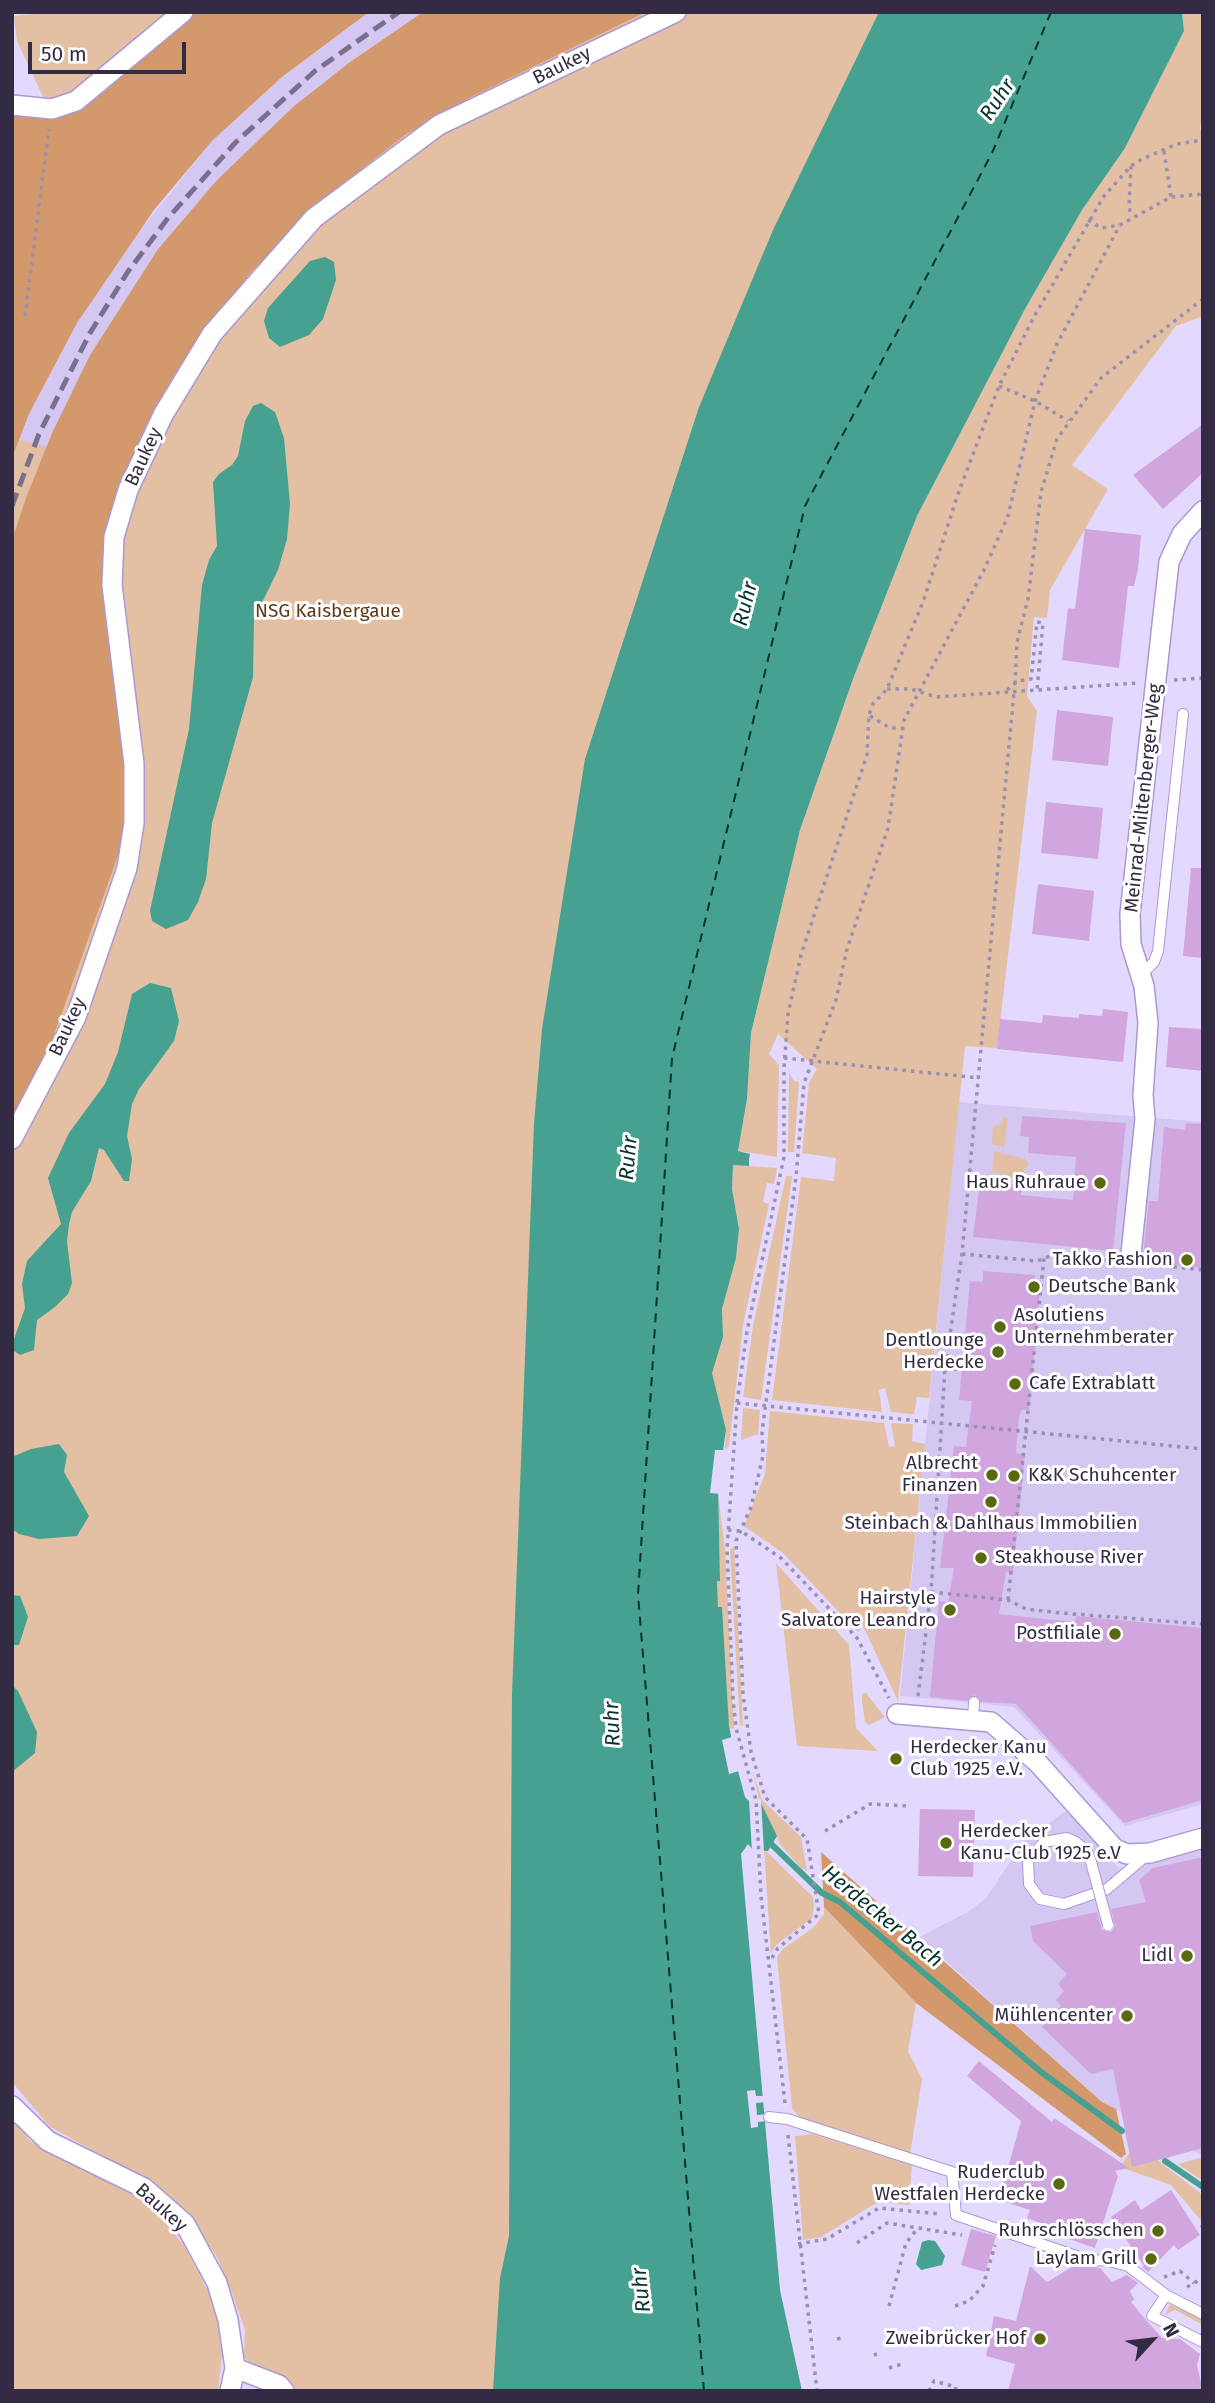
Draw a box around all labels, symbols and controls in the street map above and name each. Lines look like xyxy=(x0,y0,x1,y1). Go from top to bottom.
scale bar xyxy=(32,28,189,72)
text: 50 m xyxy=(41,41,87,67)
street label: Baukey xyxy=(529,42,595,90)
water label: Ruhr xyxy=(975,74,1021,126)
street label: Baukey xyxy=(121,424,167,490)
water label: Ruhr xyxy=(728,579,764,629)
park label: NSG Kaisbergaue xyxy=(255,601,401,623)
street label: Meinrad-Miltenberger-Weg xyxy=(1121,682,1167,914)
street label: Baukey xyxy=(45,994,91,1060)
water label: Ruhr xyxy=(614,1135,644,1181)
place label: Haus Ruhraue xyxy=(966,1172,1086,1194)
marker: Haus Ruhraue xyxy=(1092,1175,1108,1191)
place label: Takko Fashion xyxy=(1052,1249,1173,1271)
marker: Takko Fashion xyxy=(1179,1252,1195,1268)
place label: Deutsche Bank xyxy=(1048,1276,1176,1298)
marker: Deutsche Bank xyxy=(1026,1279,1042,1295)
place label: Asolutiens Unternehmberater xyxy=(1014,1305,1174,1349)
marker: Asolutiens Unternehmberater xyxy=(992,1319,1008,1335)
place label: Dentlounge Herdecke xyxy=(885,1330,984,1374)
marker: Dentlounge Herdecke xyxy=(990,1344,1006,1360)
place label: Cafe Extrablatt xyxy=(1029,1373,1155,1395)
marker: Cafe Extrablatt xyxy=(1007,1376,1023,1392)
place label: Albrecht Finanzen xyxy=(902,1453,978,1497)
place label: K&K Schuhcenter xyxy=(1028,1465,1176,1487)
marker: Albrecht Finanzen xyxy=(984,1467,1000,1483)
marker: K&K Schuhcenter xyxy=(1006,1468,1022,1484)
marker: Steinbach & Dahlhaus Immobilien xyxy=(983,1494,999,1510)
place label: Steinbach & Dahlhaus Immobilien xyxy=(844,1513,1138,1535)
place label: Steakhouse River xyxy=(995,1547,1144,1569)
marker: Steakhouse River xyxy=(973,1550,989,1566)
place label: Hairstyle Salvatore Leandro xyxy=(781,1588,936,1632)
marker: Hairstyle Salvatore Leandro xyxy=(942,1602,958,1618)
place label: Postfiliale xyxy=(1016,1623,1101,1645)
marker: Postfiliale xyxy=(1107,1626,1123,1642)
water label: Ruhr xyxy=(600,1701,626,1747)
place label: Herdecker Kanu Club 1925 e.V. xyxy=(910,1737,1047,1781)
marker: Herdecker Kanu Club 1925 e.V. xyxy=(888,1751,904,1767)
place label: Herdecker Kanu-Club 1925 e.V xyxy=(960,1821,1121,1865)
marker: Herdecker Kanu-Club 1925 e.V xyxy=(938,1835,954,1851)
water label: Herdecker Bach xyxy=(817,1861,947,1973)
place label: Lidl xyxy=(1141,1945,1173,1967)
marker: Lidl xyxy=(1179,1948,1195,1964)
place label: Mühlencenter xyxy=(995,2005,1113,2027)
marker: Mühlencenter xyxy=(1119,2008,1135,2024)
place label: Ruderclub Westfalen Herdecke xyxy=(875,2162,1045,2206)
marker: Ruderclub Westfalen Herdecke xyxy=(1051,2176,1067,2192)
street label: Baukey xyxy=(130,2179,192,2237)
place label: Ruhrschlösschen xyxy=(998,2220,1144,2242)
marker: Ruhrschlösschen xyxy=(1150,2223,1166,2239)
place label: Laylam Grill xyxy=(1035,2248,1137,2270)
marker: Laylam Grill xyxy=(1143,2251,1159,2267)
water label: Ruhr xyxy=(627,2266,657,2314)
north arrow xyxy=(1117,2305,1187,2375)
text: N xyxy=(1158,2319,1184,2341)
place label: Zweibrücker Hof xyxy=(886,2328,1026,2350)
marker: Zweibrücker Hof xyxy=(1032,2331,1048,2347)

